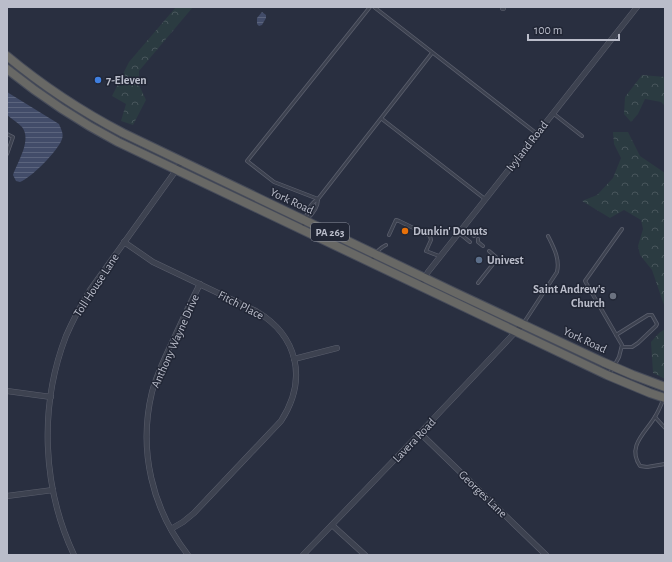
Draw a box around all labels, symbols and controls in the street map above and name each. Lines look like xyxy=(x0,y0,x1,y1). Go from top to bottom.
scale bar xyxy=(528,16,619,42)
text: 100 m xyxy=(534,24,562,36)
place label: 7-Eleven xyxy=(106,74,147,86)
marker: 7-Eleven xyxy=(93,75,103,85)
street label: Ivyland Road xyxy=(504,119,551,174)
street label: York Road xyxy=(268,186,316,216)
road number: PA 263 xyxy=(311,223,349,241)
place label: Dunkin' Donuts xyxy=(413,225,488,237)
marker: Dunkin' Donuts xyxy=(400,226,410,236)
street label: Toll House Lane xyxy=(71,251,121,319)
place label: Univest xyxy=(487,254,523,266)
marker: Univest xyxy=(474,255,484,265)
place label: Saint Andrew's Church xyxy=(533,283,605,309)
street label: Fitch Place xyxy=(216,288,266,322)
marker: Saint Andrew's Church xyxy=(608,291,618,301)
street label: Anthony Wayne Drive xyxy=(149,292,202,390)
street label: York Road xyxy=(561,325,609,355)
street label: Lavera Road xyxy=(390,416,438,464)
street label: Georges Lane xyxy=(457,468,509,520)

